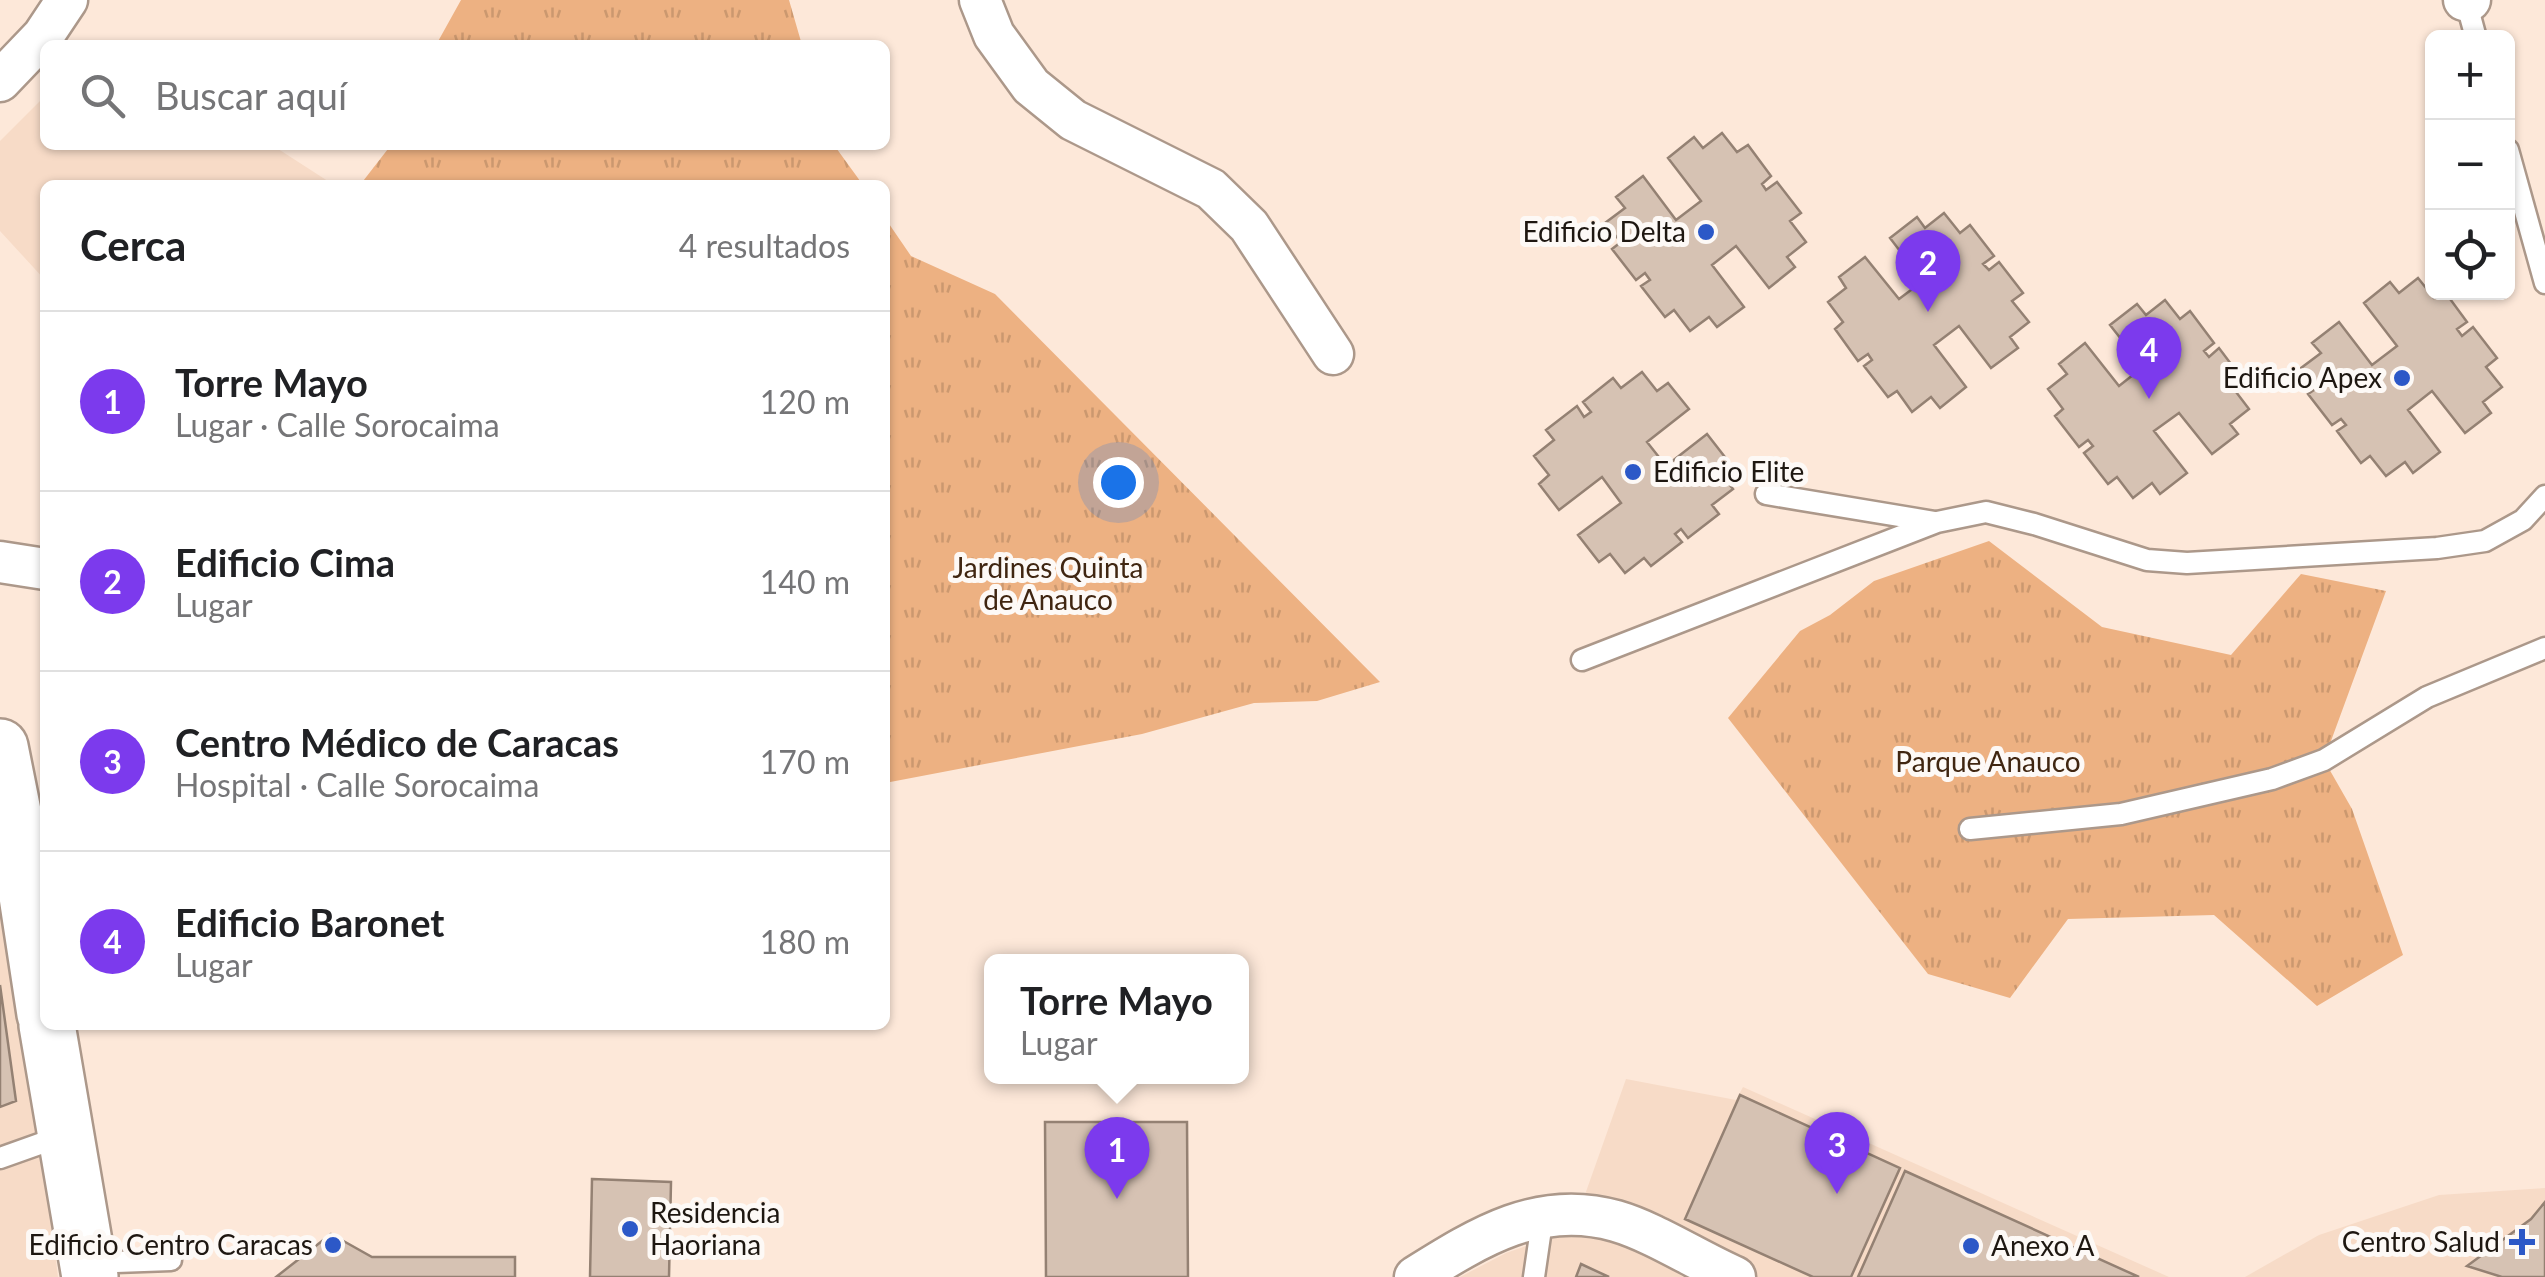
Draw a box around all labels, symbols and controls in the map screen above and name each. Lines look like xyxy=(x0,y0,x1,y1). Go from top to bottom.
map controls xyxy=(2425,30,2515,300)
button: + xyxy=(2425,30,2515,120)
search box xyxy=(40,40,890,150)
icon: search xyxy=(75,68,130,123)
text: Buscar aquí xyxy=(155,72,347,118)
button: − xyxy=(2425,120,2515,210)
button: locate xyxy=(2425,210,2515,300)
place label: Edificio Delta xyxy=(1522,214,1686,248)
text: Cerca xyxy=(80,220,186,270)
marker: Edificio Delta xyxy=(1695,221,1717,243)
text: 4 resultados xyxy=(679,226,850,265)
pin: 2 xyxy=(1896,230,1960,312)
pin: 4 xyxy=(2116,316,2182,399)
text: Torre Mayo xyxy=(175,359,368,405)
place label: Edificio Apex xyxy=(2223,360,2382,394)
marker: Edificio Apex xyxy=(2391,367,2413,389)
text: 1 xyxy=(103,382,122,421)
text: 120 m xyxy=(760,382,850,421)
text: Lugar · Calle Sorocaima xyxy=(175,405,500,444)
place label: Edificio Elite xyxy=(1653,454,1804,488)
your location xyxy=(1093,457,1144,508)
marker: Edificio Elite xyxy=(1622,461,1644,483)
text: Edificio Cima xyxy=(175,539,395,585)
park label: Jardines Quinta de Anauco xyxy=(953,550,1143,616)
text: 2 xyxy=(103,562,122,601)
text: 140 m xyxy=(760,562,850,601)
text: Lugar xyxy=(175,585,253,624)
text: Centro Médico de Caracas xyxy=(175,719,619,765)
text: 3 xyxy=(103,742,122,781)
text: 170 m xyxy=(760,742,850,781)
park label: Parque Anauco xyxy=(1895,744,2081,778)
text: Hospital · Calle Sorocaima xyxy=(175,765,539,804)
text: Edificio Baronet xyxy=(175,899,444,945)
text: 4 xyxy=(103,922,122,961)
text: 180 m xyxy=(760,922,850,961)
text: Lugar xyxy=(175,945,253,984)
popup xyxy=(984,954,1249,1084)
text: Torre Mayo xyxy=(1020,977,1213,1023)
text: Lugar xyxy=(1020,1023,1098,1062)
pin: 3 xyxy=(1804,1112,1870,1194)
pin: 1 xyxy=(1084,1116,1150,1199)
place label: Residencia Haoriana xyxy=(650,1195,780,1261)
marker: Residencia Haoriana xyxy=(619,1218,641,1240)
place label: Centro Salud xyxy=(2342,1224,2500,1258)
place label: Edificio Centro Caracas xyxy=(29,1227,313,1261)
place label: Anexo A xyxy=(1991,1228,2095,1262)
marker: Centro Salud xyxy=(2509,1229,2535,1255)
marker: Edificio Centro Caracas xyxy=(322,1234,344,1256)
marker: Anexo A xyxy=(1960,1235,1982,1257)

